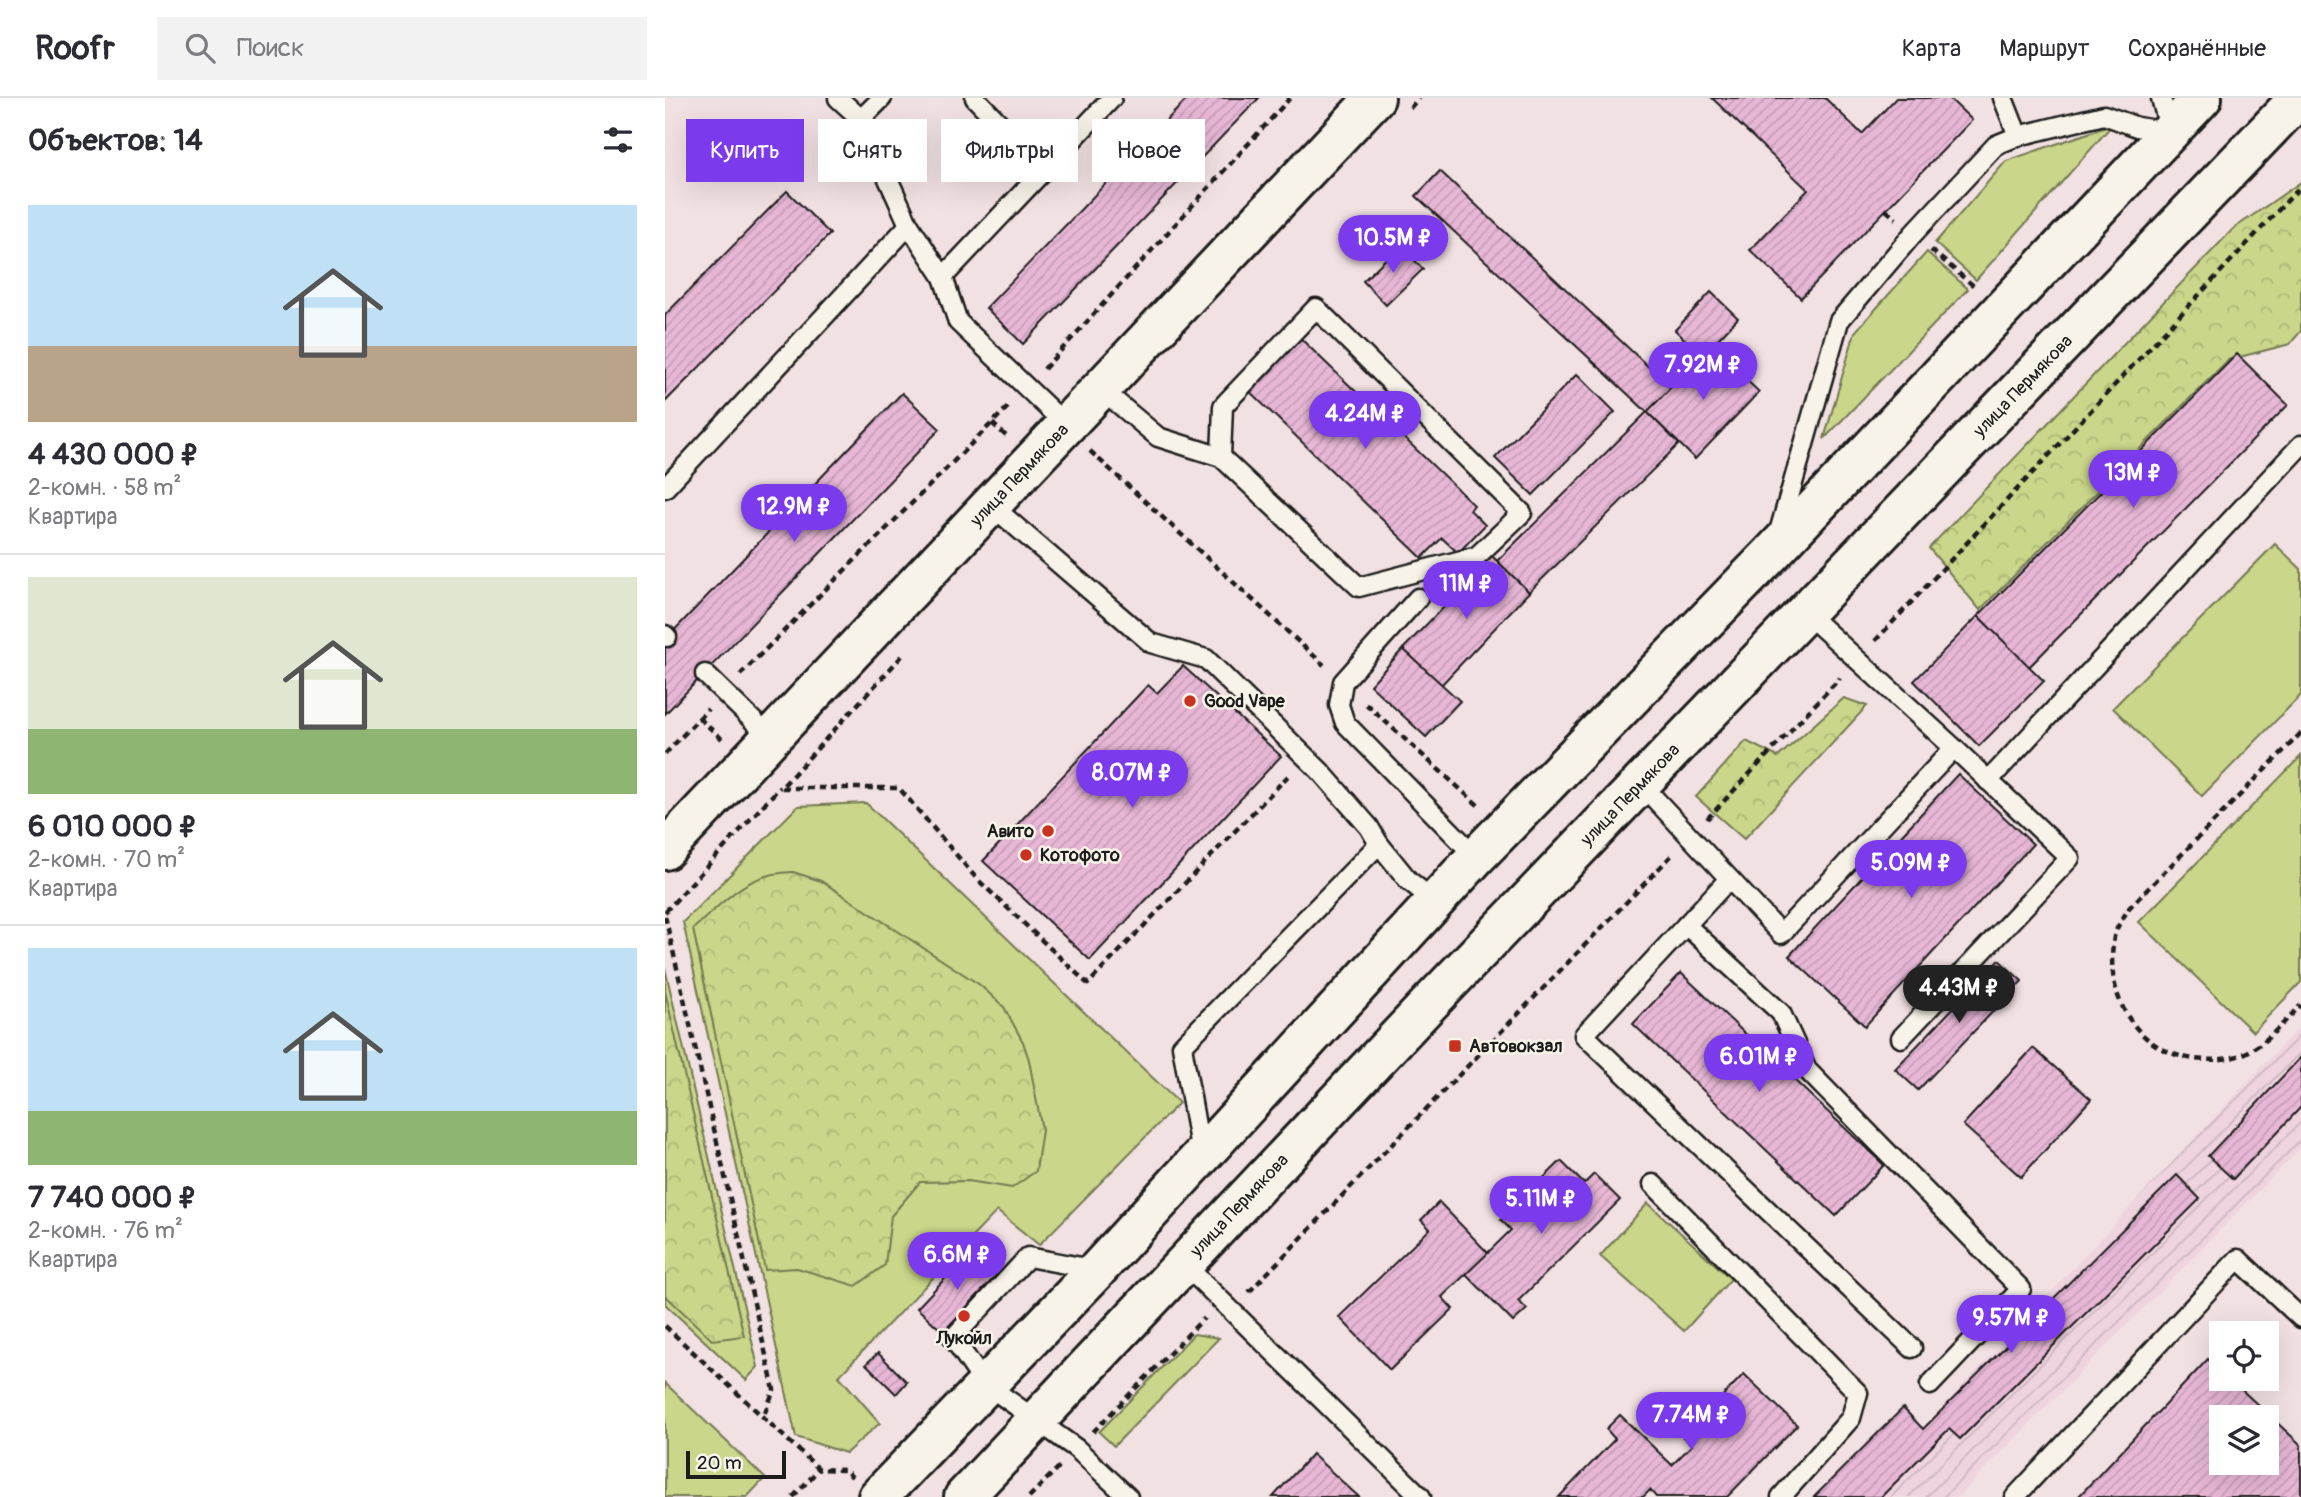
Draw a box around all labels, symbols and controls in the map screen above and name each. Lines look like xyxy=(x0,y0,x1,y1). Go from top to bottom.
search box xyxy=(157,17,647,80)
text: Roofr xyxy=(35,28,115,69)
icon: search xyxy=(181,29,219,67)
text: Поиск xyxy=(237,32,305,64)
text: Карта xyxy=(1902,34,1961,63)
text: Маршрут xyxy=(1999,34,2090,63)
text: Сохранённые xyxy=(2128,34,2266,63)
chip: Купить xyxy=(686,119,804,182)
chip: Снять xyxy=(818,119,927,182)
chip: Фильтры xyxy=(941,119,1078,182)
chip: Новое xyxy=(1092,119,1205,182)
icon: filters xyxy=(599,121,637,159)
text: Объектов: 14 xyxy=(28,122,203,159)
pin: 10.5M ₽ xyxy=(1328,216,1458,275)
text: 10.5M ₽ xyxy=(1354,223,1432,252)
icon: home xyxy=(270,250,396,376)
street label: улица Пермякова xyxy=(1968,330,2077,442)
pin: 7.92M ₽ xyxy=(1638,342,1768,402)
text: 7.92M ₽ xyxy=(1664,350,1742,379)
pin: 4.24M ₽ xyxy=(1300,392,1430,451)
text: 4.24M ₽ xyxy=(1325,399,1405,428)
street label: улица Пермякова xyxy=(964,418,1073,532)
text: 4 430 000 ₽ xyxy=(28,436,199,473)
pin: 13M ₽ xyxy=(2084,450,2182,510)
text: 13M ₽ xyxy=(2104,458,2162,487)
text: 2-комн. · 58 m² xyxy=(28,473,181,502)
pin: 12.9M ₽ xyxy=(729,484,859,544)
text: 12.9M ₽ xyxy=(757,492,831,521)
text: Квартира xyxy=(28,502,117,531)
pin: 11M ₽ xyxy=(1417,561,1515,621)
text: 11M ₽ xyxy=(1439,569,1493,598)
icon: home xyxy=(270,622,396,748)
place label: Good Vape xyxy=(1204,690,1286,713)
marker: Good Vape xyxy=(1182,693,1198,709)
street label: улица Пермякова xyxy=(1575,738,1685,851)
pin: 8.07M ₽ xyxy=(1067,750,1197,810)
text: 8.07M ₽ xyxy=(1092,758,1172,787)
text: 6 010 000 ₽ xyxy=(28,808,197,845)
place label: Авито xyxy=(987,820,1034,843)
marker: Авито xyxy=(1040,823,1056,839)
pin: 5.09M ₽ xyxy=(1846,840,1976,900)
place label: Котофото xyxy=(1040,844,1120,867)
text: 2-комн. · 70 m² xyxy=(28,845,185,874)
marker: Котофото xyxy=(1018,847,1034,863)
text: 5.09M ₽ xyxy=(1871,848,1951,877)
text: Квартира xyxy=(28,874,117,903)
pin: 4.43M ₽ xyxy=(1894,965,2024,1025)
text: 4.43M ₽ xyxy=(1919,973,1999,1002)
icon: home xyxy=(270,993,396,1119)
pin: 6.01M ₽ xyxy=(1694,1034,1824,1094)
place label: Автовокзал xyxy=(1469,1035,1563,1058)
marker: Автовокзал xyxy=(1447,1038,1463,1054)
text: 6.01M ₽ xyxy=(1720,1042,1798,1071)
street label: улица Пермякова xyxy=(1184,1149,1293,1262)
pin: 5.11M ₽ xyxy=(1476,1176,1606,1236)
text: 7 740 000 ₽ xyxy=(28,1179,197,1216)
text: 5.11M ₽ xyxy=(1506,1184,1576,1213)
text: 2-комн. · 76 m² xyxy=(28,1216,183,1245)
pin: 6.6M ₽ xyxy=(900,1232,1014,1292)
text: 6.6M ₽ xyxy=(923,1240,991,1269)
text: Квартира xyxy=(28,1245,117,1274)
pin: 9.57M ₽ xyxy=(1946,1296,2076,1355)
text: 9.57M ₽ xyxy=(1973,1303,2049,1332)
marker: Лукойл xyxy=(956,1308,972,1324)
map controls xyxy=(2209,1321,2279,1475)
button: locate xyxy=(2209,1321,2279,1391)
place label: Лукойл xyxy=(935,1327,992,1350)
pin: 7.74M ₽ xyxy=(1626,1392,1756,1452)
text: 7.74M ₽ xyxy=(1652,1400,1730,1429)
button: layers xyxy=(2209,1405,2279,1475)
scale bar xyxy=(686,1448,786,1480)
text: 20 m xyxy=(697,1451,742,1475)

